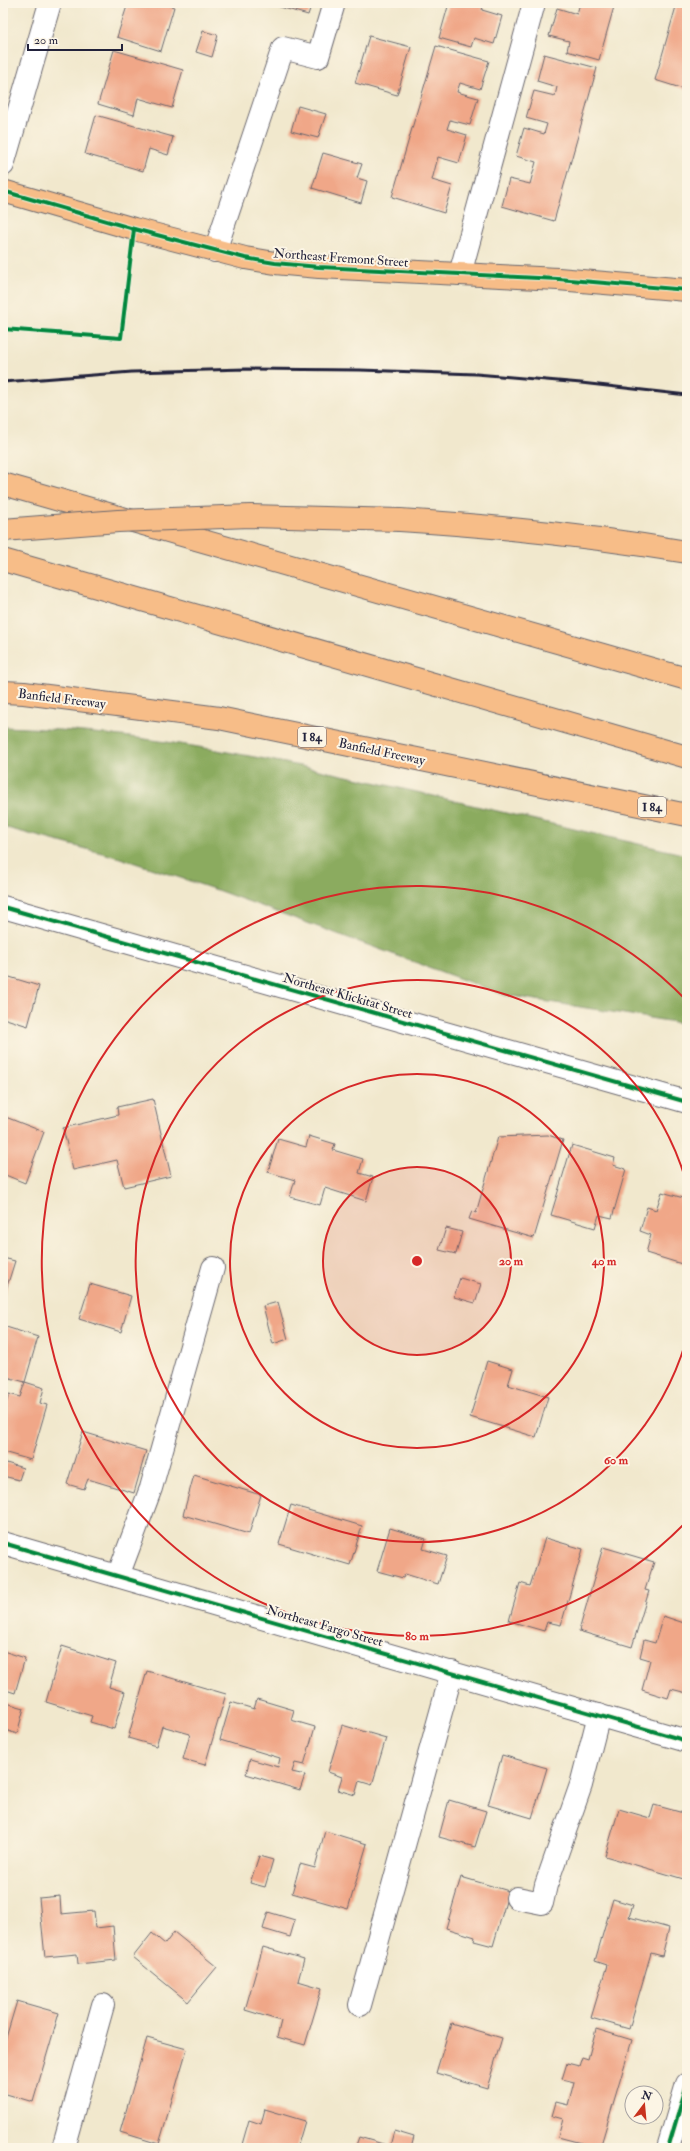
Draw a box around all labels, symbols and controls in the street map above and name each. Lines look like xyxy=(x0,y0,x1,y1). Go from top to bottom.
scale bar xyxy=(28,26,122,52)
text: 20 m xyxy=(34,33,59,48)
street label: Northeast Fremont Street xyxy=(273,245,409,271)
street label: Banfield Freeway xyxy=(17,686,107,713)
road number: I 84 xyxy=(298,727,326,747)
street label: Banfield Freeway xyxy=(337,735,427,770)
road number: I 84 xyxy=(638,797,666,817)
street label: Northeast Klickitat Street xyxy=(281,970,414,1022)
centre of rings xyxy=(410,1254,424,1268)
text: 20 m xyxy=(499,1254,524,1269)
text: 40 m xyxy=(591,1254,617,1269)
text: 60 m xyxy=(604,1453,629,1468)
street label: Northeast Fargo Street xyxy=(265,1602,385,1650)
text: 80 m xyxy=(405,1629,429,1644)
north arrow xyxy=(624,2085,664,2125)
text: N xyxy=(639,2088,654,2104)

